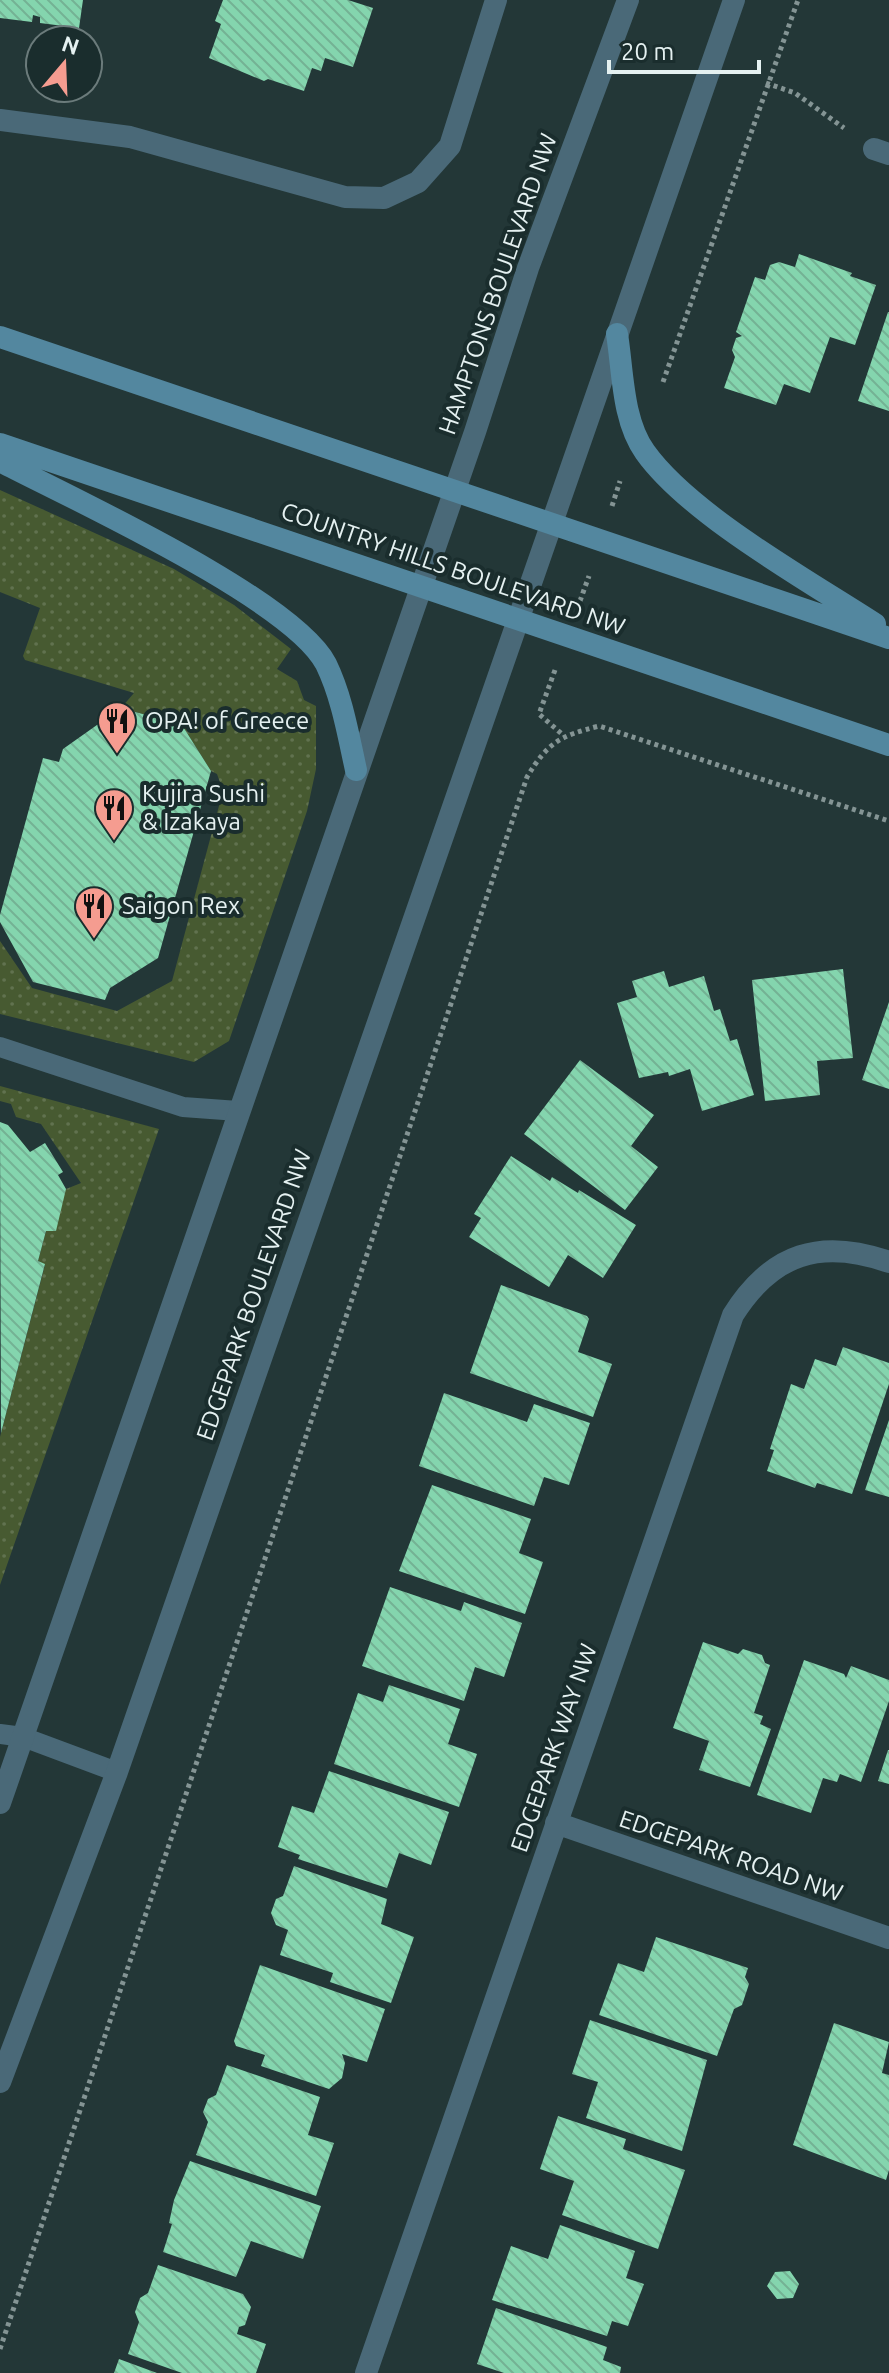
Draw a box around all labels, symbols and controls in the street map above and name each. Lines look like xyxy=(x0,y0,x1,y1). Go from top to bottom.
north arrow xyxy=(24,24,104,104)
scale bar xyxy=(609,24,759,74)
text: N xyxy=(59,30,83,59)
text: 20 m xyxy=(621,38,674,65)
street label: HAMPTONS BOULEVARD NW xyxy=(433,130,562,438)
street label: COUNTRY HILLS BOULEVARD NW xyxy=(278,497,629,640)
restaurant icon: OPA! of Greece xyxy=(96,700,138,755)
place label: OPA! of Greece xyxy=(145,707,309,734)
place label: Kujira Sushi & Izakaya xyxy=(142,780,265,835)
restaurant icon: Kujira Sushi & Izakaya xyxy=(93,787,135,842)
restaurant icon: Saigon Rex xyxy=(73,885,115,940)
place label: Saigon Rex xyxy=(122,892,240,919)
street label: EDGEPARK BOULEVARD NW xyxy=(191,1146,316,1444)
street label: EDGEPARK WAY NW xyxy=(505,1640,602,1855)
street label: EDGEPARK ROAD NW xyxy=(616,1805,846,1906)

